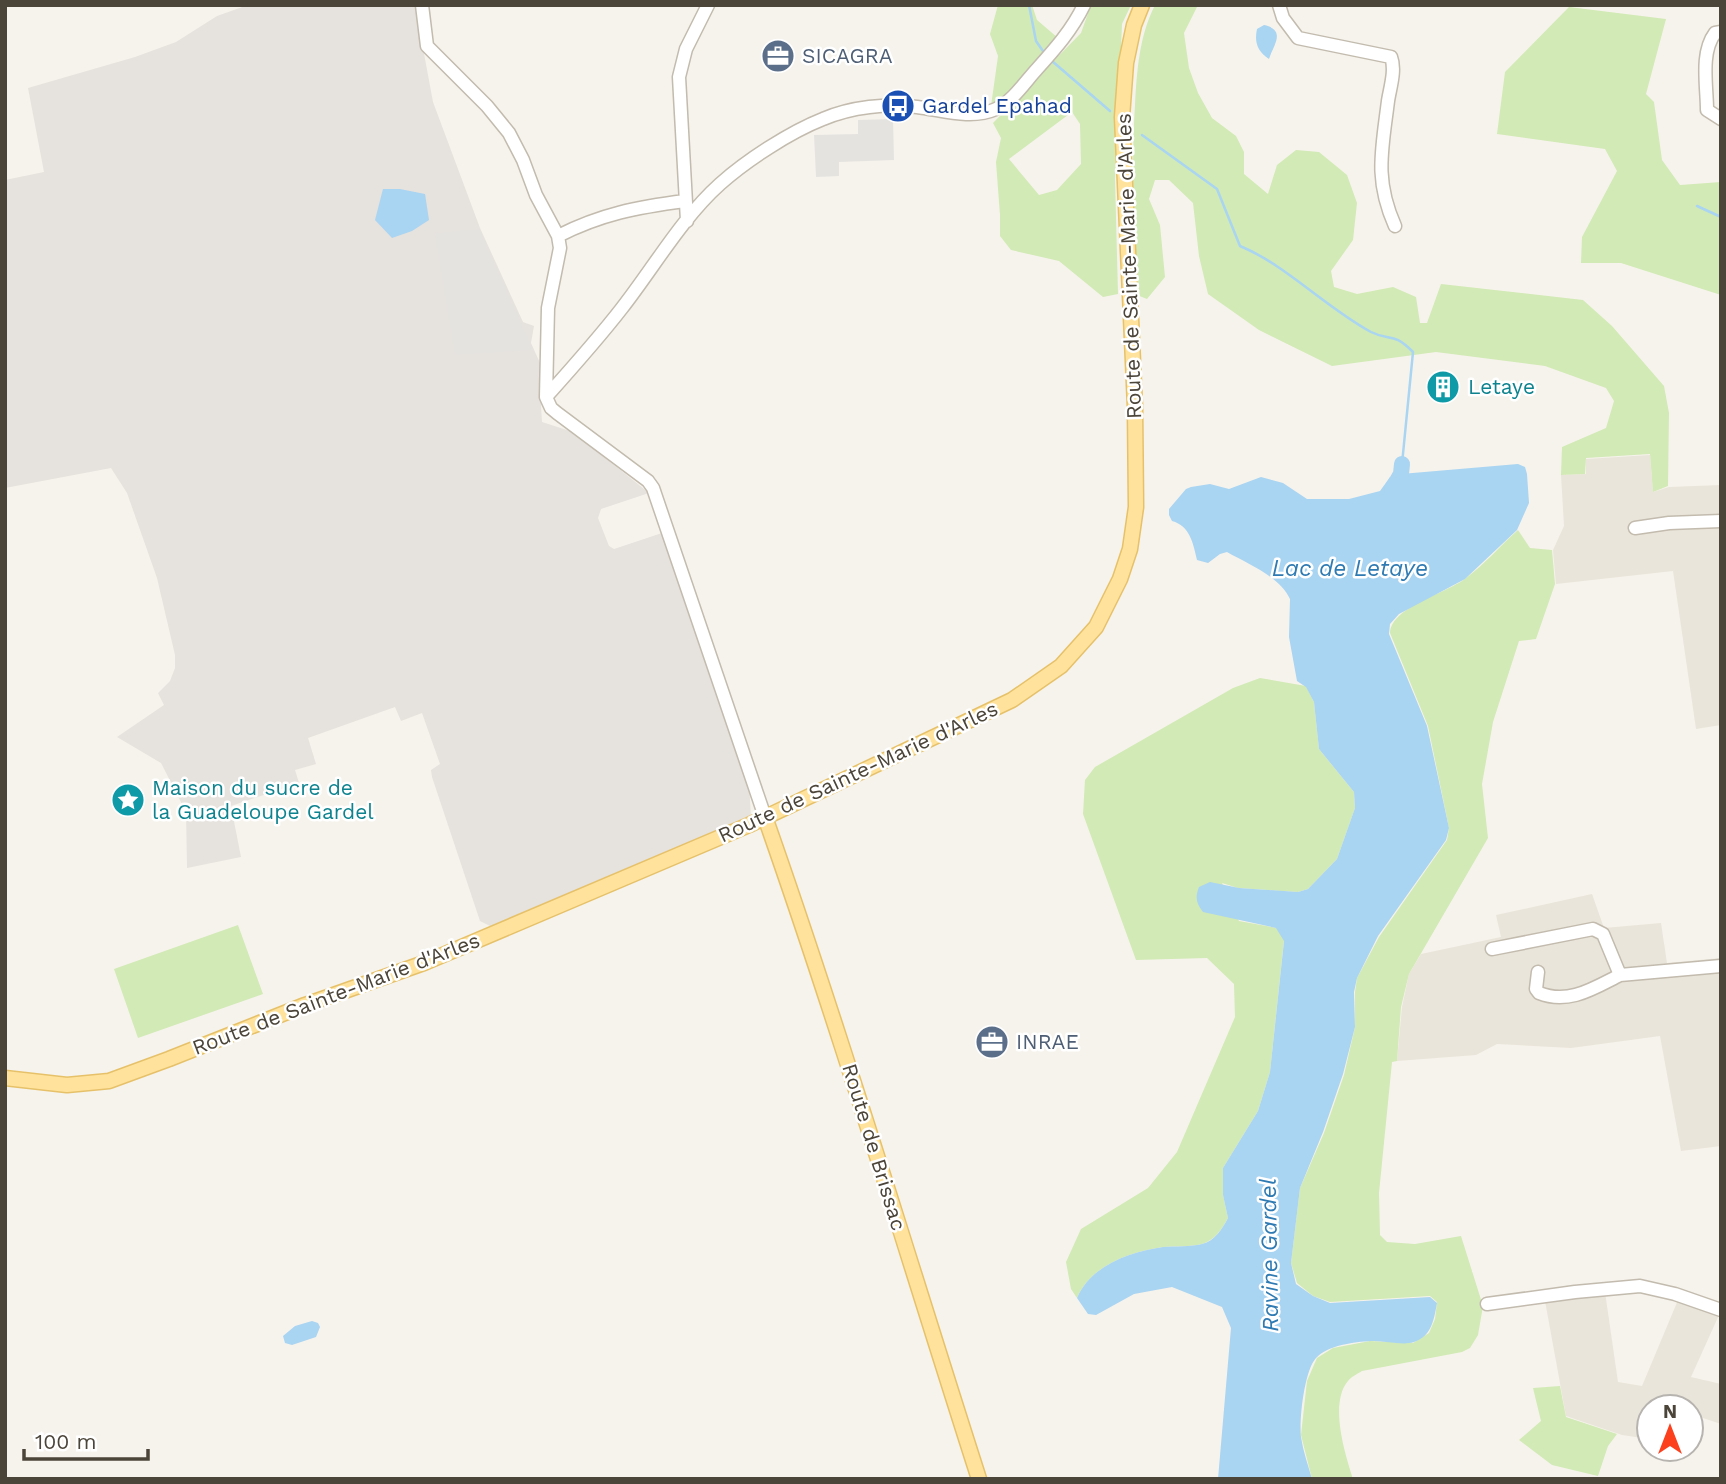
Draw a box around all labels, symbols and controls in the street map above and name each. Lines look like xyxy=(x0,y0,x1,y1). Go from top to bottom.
office icon: SICAGRA xyxy=(759,37,797,75)
place label: SICAGRA xyxy=(802,43,893,68)
bus stop icon: Gardel Epahad xyxy=(879,87,917,125)
place label: Gardel Epahad xyxy=(922,93,1072,118)
street label: Route de Sainte-Marie d'Arles xyxy=(1111,113,1146,419)
building icon: Letaye xyxy=(1424,368,1462,406)
place label: Letaye xyxy=(1468,374,1535,399)
water label: Lac de Letaye xyxy=(1272,555,1428,582)
street label: Route de Sainte-Marie d'Arles xyxy=(714,696,1002,848)
place label: Maison du sucre de la Guadeloupe Gardel xyxy=(152,775,374,824)
place icon: Maison du sucre de la Guadeloupe Gardel xyxy=(109,781,147,819)
street label: Route de Sainte-Marie d'Arles xyxy=(189,927,483,1060)
office icon: INRAE xyxy=(973,1023,1011,1061)
place label: INRAE xyxy=(1016,1029,1079,1054)
street label: Route de Brissac xyxy=(837,1060,912,1233)
water label: Ravine Gardel xyxy=(1255,1178,1284,1332)
north arrow xyxy=(1635,1393,1705,1463)
text: N xyxy=(1663,1400,1677,1423)
scale bar xyxy=(24,1418,149,1462)
text: 100 m xyxy=(35,1429,97,1454)

